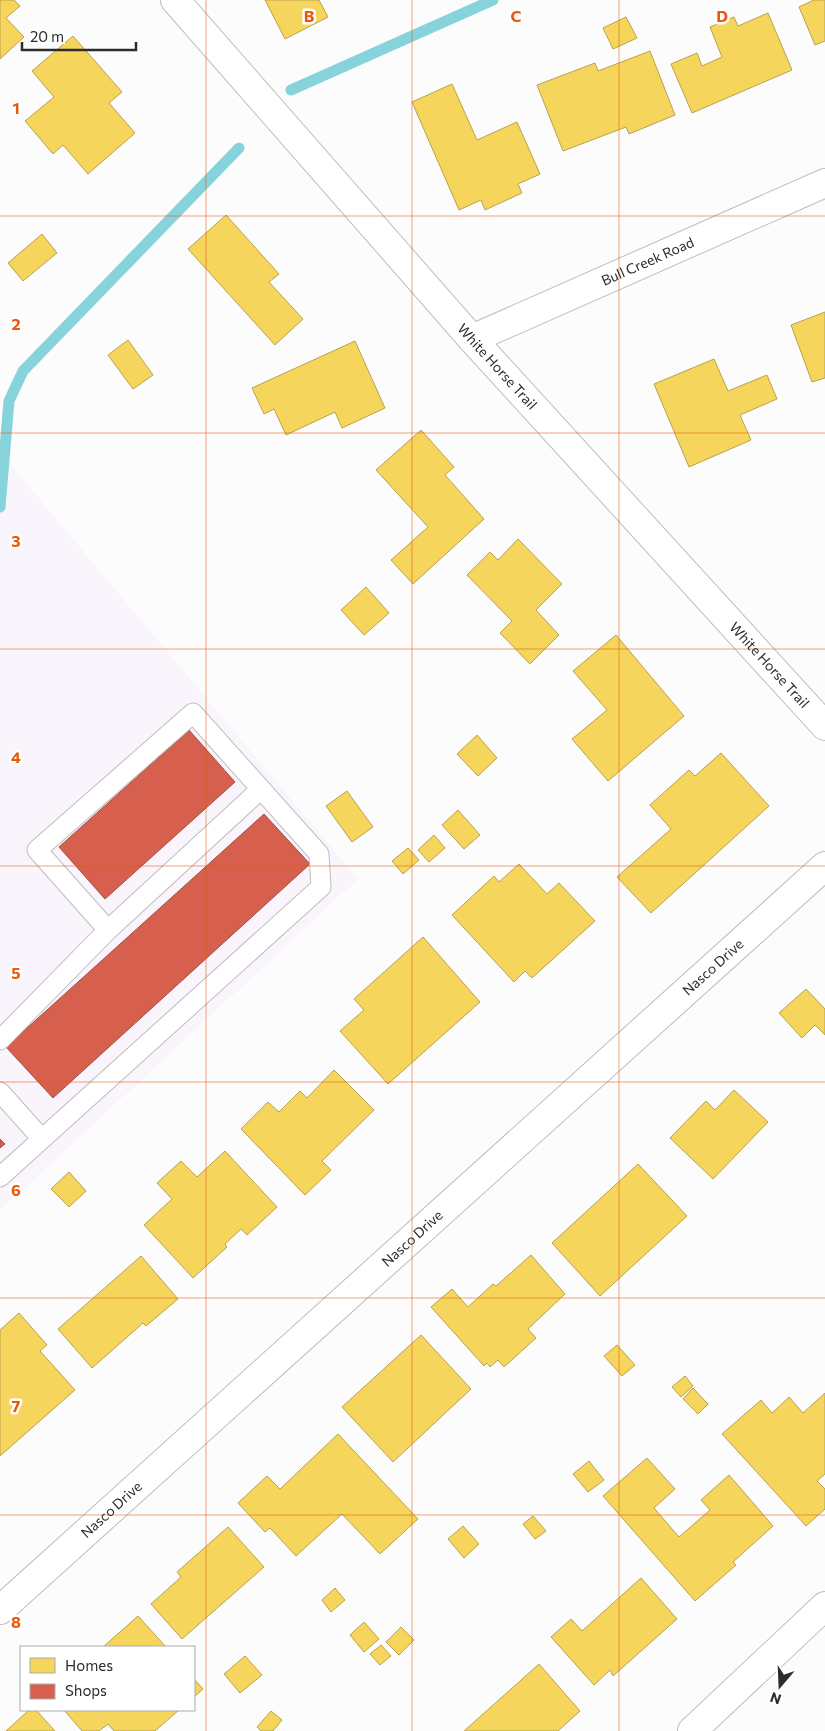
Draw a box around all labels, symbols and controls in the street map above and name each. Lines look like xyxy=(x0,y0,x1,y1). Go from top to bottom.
text: B xyxy=(304,6,315,25)
text: C xyxy=(511,6,522,25)
text: D xyxy=(716,6,728,25)
scale bar xyxy=(22,20,136,52)
text: 20 m xyxy=(30,27,64,45)
text: 1 xyxy=(12,98,20,117)
street label: Bull Creek Road xyxy=(599,233,696,289)
text: 2 xyxy=(11,314,21,333)
street label: White Horse Trail xyxy=(454,320,541,413)
text: 3 xyxy=(11,531,21,550)
street label: White Horse Trail xyxy=(726,618,813,711)
text: 4 xyxy=(11,747,21,766)
street label: Nasco Drive xyxy=(679,935,747,999)
text: 5 xyxy=(11,963,21,982)
text: 6 xyxy=(11,1180,21,1199)
street label: Nasco Drive xyxy=(378,1206,446,1270)
text: 7 xyxy=(12,1396,21,1415)
street label: Nasco Drive xyxy=(77,1477,145,1541)
text: 8 xyxy=(11,1612,21,1631)
legend xyxy=(20,1646,195,1711)
text: Homes xyxy=(65,1656,113,1674)
north arrow xyxy=(755,1661,805,1711)
text: Shops xyxy=(65,1681,107,1699)
text: N xyxy=(768,1689,783,1709)

